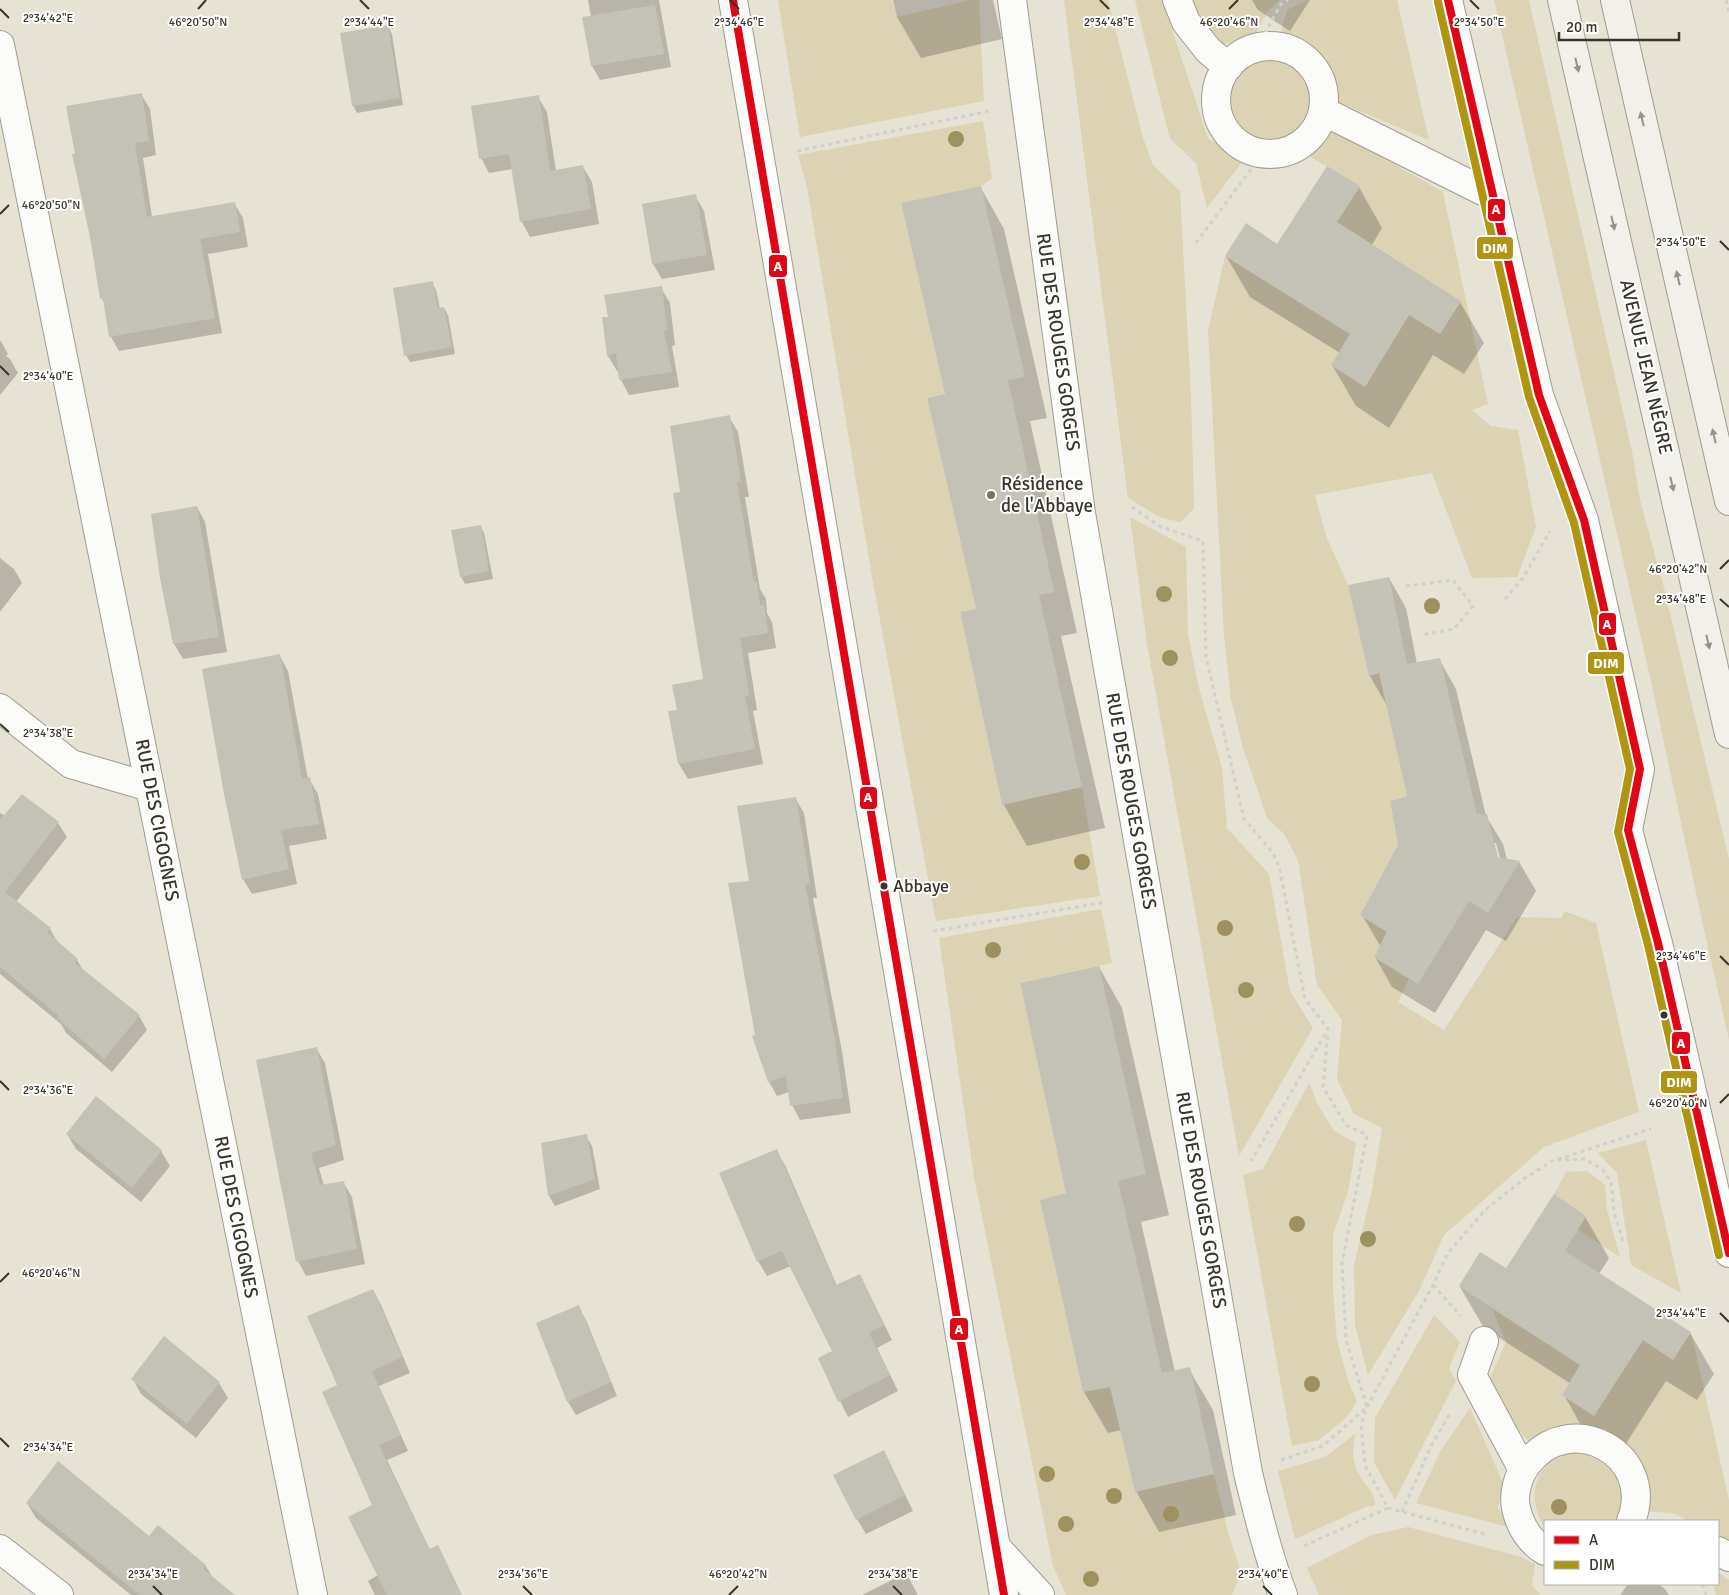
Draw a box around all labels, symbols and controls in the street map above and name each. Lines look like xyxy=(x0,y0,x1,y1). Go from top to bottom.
scale bar xyxy=(1559,10,1679,42)
text: 2°34'42"E xyxy=(23,11,74,26)
text: 46°20'50"N xyxy=(169,15,227,30)
text: 2°34'44"E xyxy=(344,15,395,30)
text: 2°34'46"E xyxy=(714,15,765,30)
text: 2°34'48"E xyxy=(1084,15,1135,30)
text: 46°20'46"N xyxy=(1200,15,1258,30)
text: 2°34'50"E xyxy=(1454,15,1505,30)
text: 20 m xyxy=(1566,18,1597,36)
one-way arrow xyxy=(1573,57,1581,72)
one-way arrow xyxy=(1638,112,1646,127)
text: 46°20'50"N xyxy=(22,198,80,213)
line badge: A xyxy=(1487,198,1506,222)
text: A xyxy=(1492,201,1501,218)
one-way arrow xyxy=(1609,216,1617,231)
street label: RUE DES ROUGES GORGES xyxy=(1031,231,1085,453)
text: 2°34'50"E xyxy=(1656,235,1707,250)
line badge: DIM xyxy=(1476,236,1514,260)
text: DIM xyxy=(1482,240,1508,257)
line badge: A xyxy=(768,254,788,278)
text: A xyxy=(774,258,783,275)
one-way arrow xyxy=(1674,270,1682,285)
street label: AVENUE JEAN NÈGRE xyxy=(1614,277,1678,457)
text: 2°34'40"E xyxy=(23,369,74,384)
one-way arrow xyxy=(1710,429,1718,444)
place label: Résidence de l'Abbaye xyxy=(1001,472,1093,518)
one-way arrow xyxy=(1668,476,1676,491)
marker: Résidence de l'Abbaye xyxy=(985,489,997,501)
text: 46°20'42"N xyxy=(1649,562,1707,577)
text: 2°34'48"E xyxy=(1656,592,1707,607)
line badge: A xyxy=(1598,612,1617,636)
text: A xyxy=(1603,616,1612,633)
one-way arrow xyxy=(1704,635,1712,650)
line badge: DIM xyxy=(1587,651,1625,675)
text: DIM xyxy=(1593,655,1619,672)
street label: RUE DES ROUGES GORGES xyxy=(1100,691,1162,911)
text: 2°34'38"E xyxy=(23,726,74,741)
street label: RUE DES CIGOGNES xyxy=(129,737,185,903)
line badge: A xyxy=(859,786,878,810)
text: A xyxy=(864,789,873,806)
place label: Abbaye xyxy=(893,875,949,897)
marker: Abbaye xyxy=(879,881,889,891)
text: 2°34'46"E xyxy=(1656,949,1707,964)
unlabelled marker xyxy=(1659,1010,1669,1020)
line badge: A xyxy=(1671,1031,1691,1055)
text: A xyxy=(1677,1035,1686,1052)
line badge: DIM xyxy=(1660,1070,1698,1094)
text: DIM xyxy=(1666,1074,1692,1091)
text: 2°34'36"E xyxy=(23,1083,74,1098)
street label: RUE DES ROUGES GORGES xyxy=(1170,1090,1232,1310)
text: 46°20'40"N xyxy=(1649,1096,1707,1111)
street label: RUE DES CIGOGNES xyxy=(208,1134,264,1300)
text: 46°20'46"N xyxy=(22,1266,80,1281)
text: 2°34'44"E xyxy=(1656,1306,1707,1321)
line badge: A xyxy=(949,1317,969,1341)
text: A xyxy=(955,1321,964,1338)
text: 2°34'34"E xyxy=(23,1440,74,1455)
legend xyxy=(1544,1520,1719,1585)
text: A xyxy=(1589,1531,1598,1549)
text: DIM xyxy=(1589,1556,1615,1574)
text: 2°34'34"E xyxy=(128,1567,179,1582)
text: 2°34'36"E xyxy=(498,1567,549,1582)
text: 46°20'42"N xyxy=(709,1567,767,1582)
text: 2°34'38"E xyxy=(868,1567,919,1582)
text: 2°34'40"E xyxy=(1238,1567,1289,1582)

